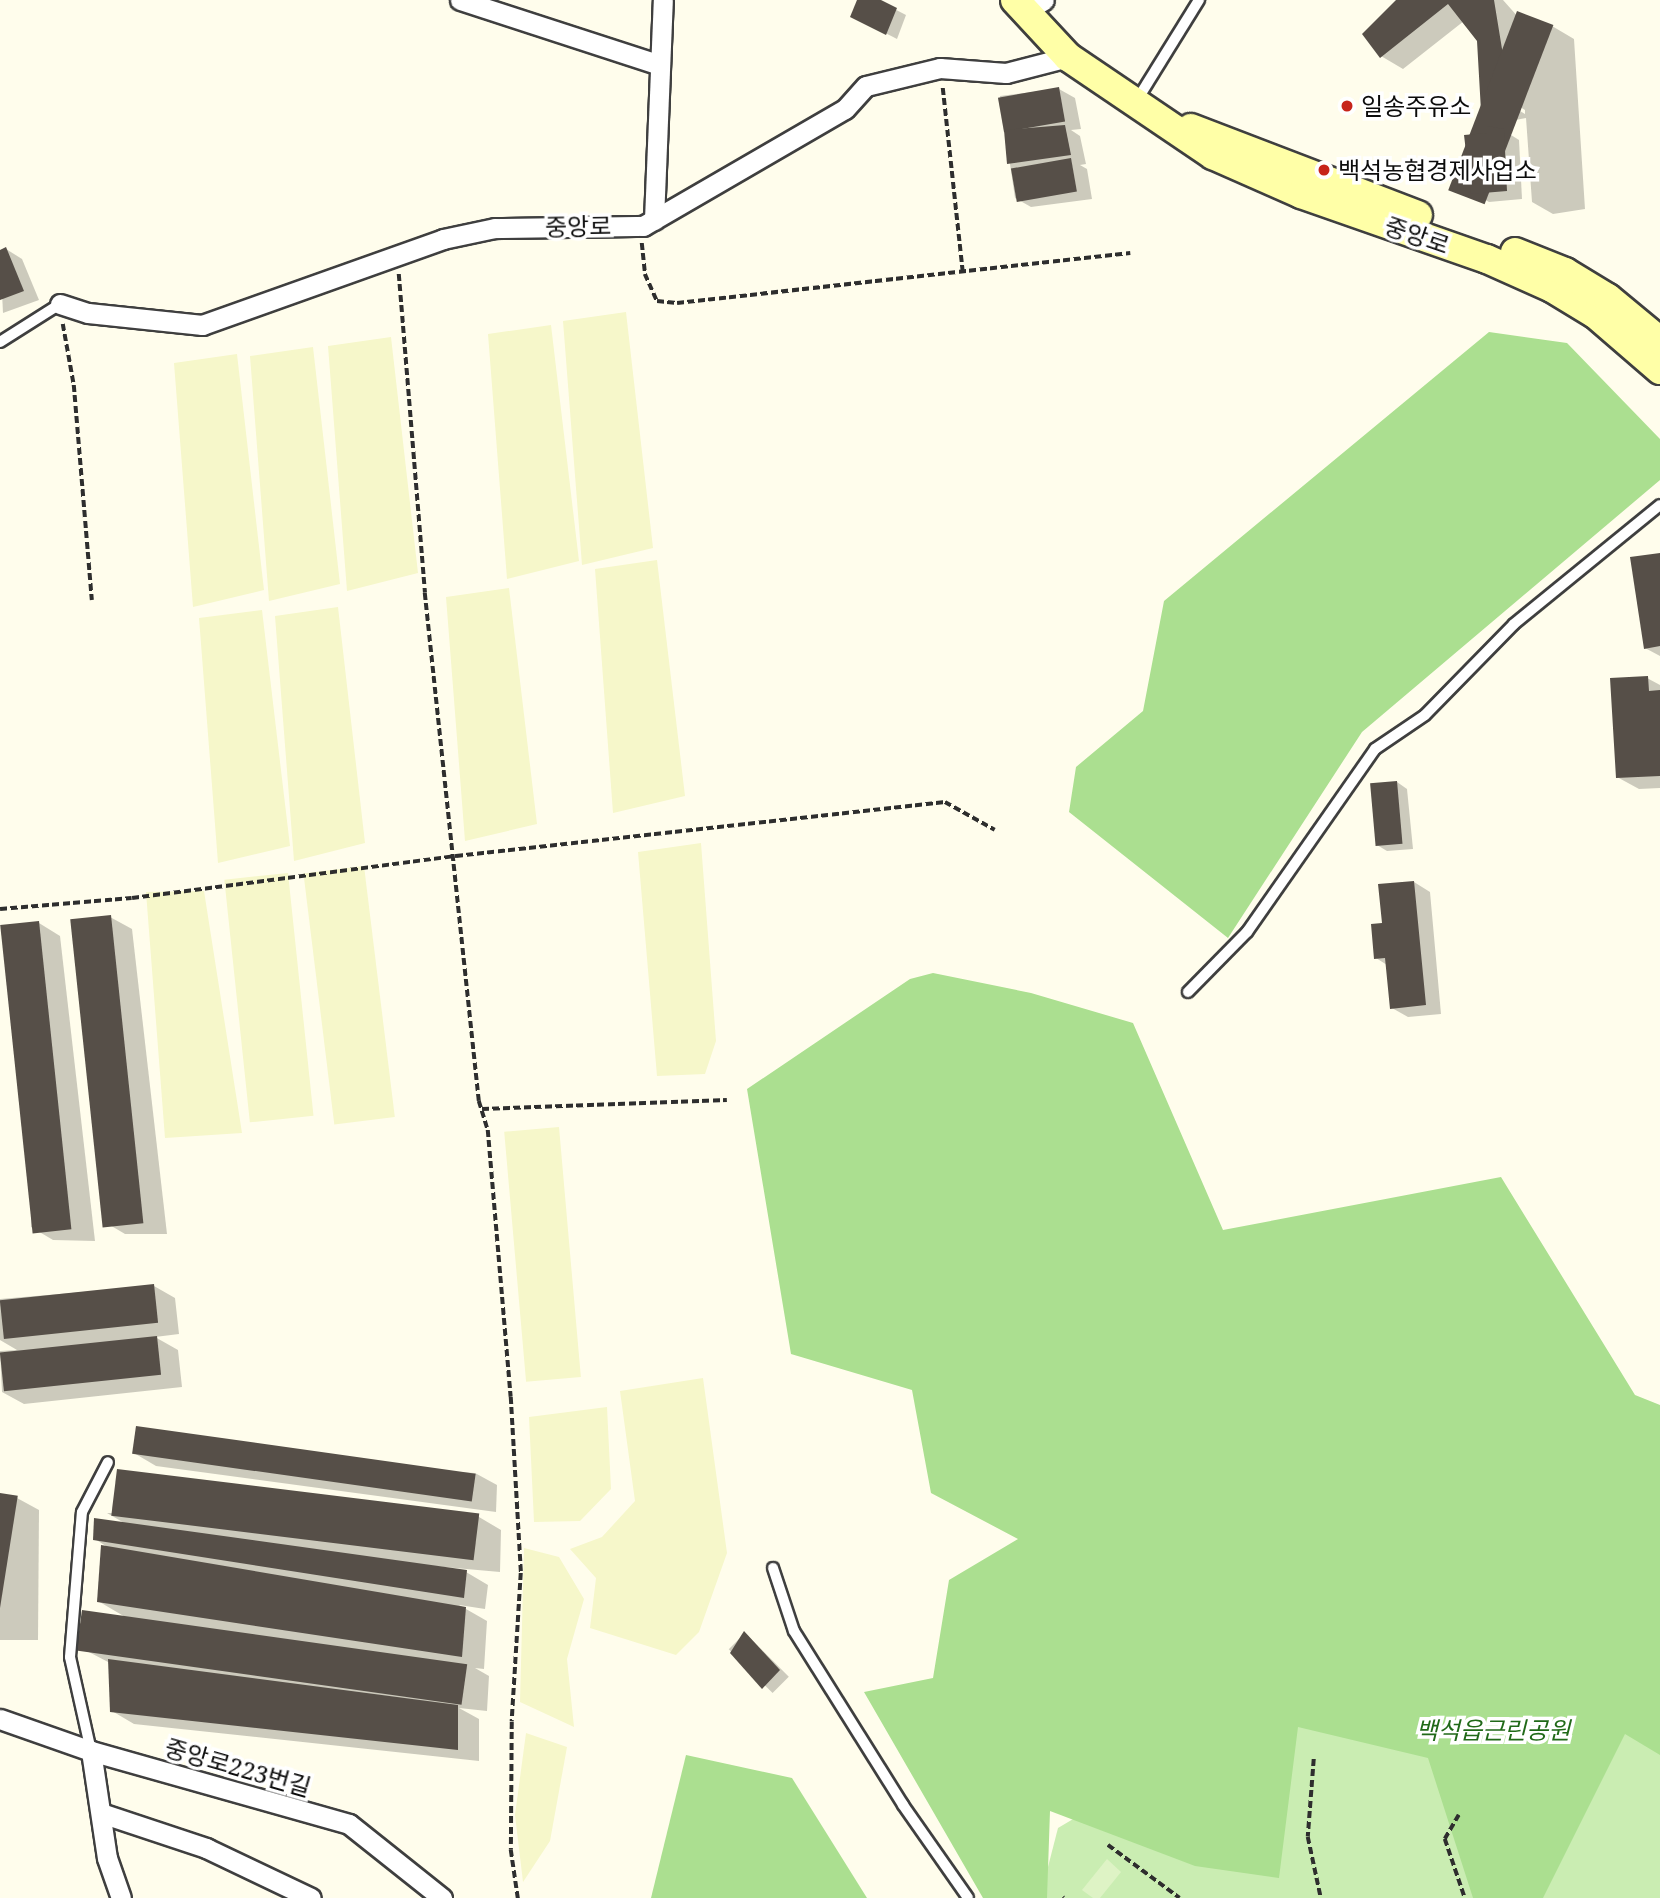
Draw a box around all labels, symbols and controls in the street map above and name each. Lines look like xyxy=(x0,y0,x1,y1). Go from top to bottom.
place label: 일송주유소 xyxy=(1361,92,1471,120)
marker: 일송주유소 xyxy=(1339,98,1355,114)
place label: 백석농협경제사업소 xyxy=(1338,156,1537,184)
marker: 백석농협경제사업소 xyxy=(1316,162,1332,178)
street label: 중앙로 xyxy=(545,211,611,241)
street label: 중앙로 xyxy=(1381,211,1453,259)
park label: 백석읍근린공원 xyxy=(1416,1716,1570,1744)
street label: 중앙로223번길 xyxy=(162,1732,314,1802)

